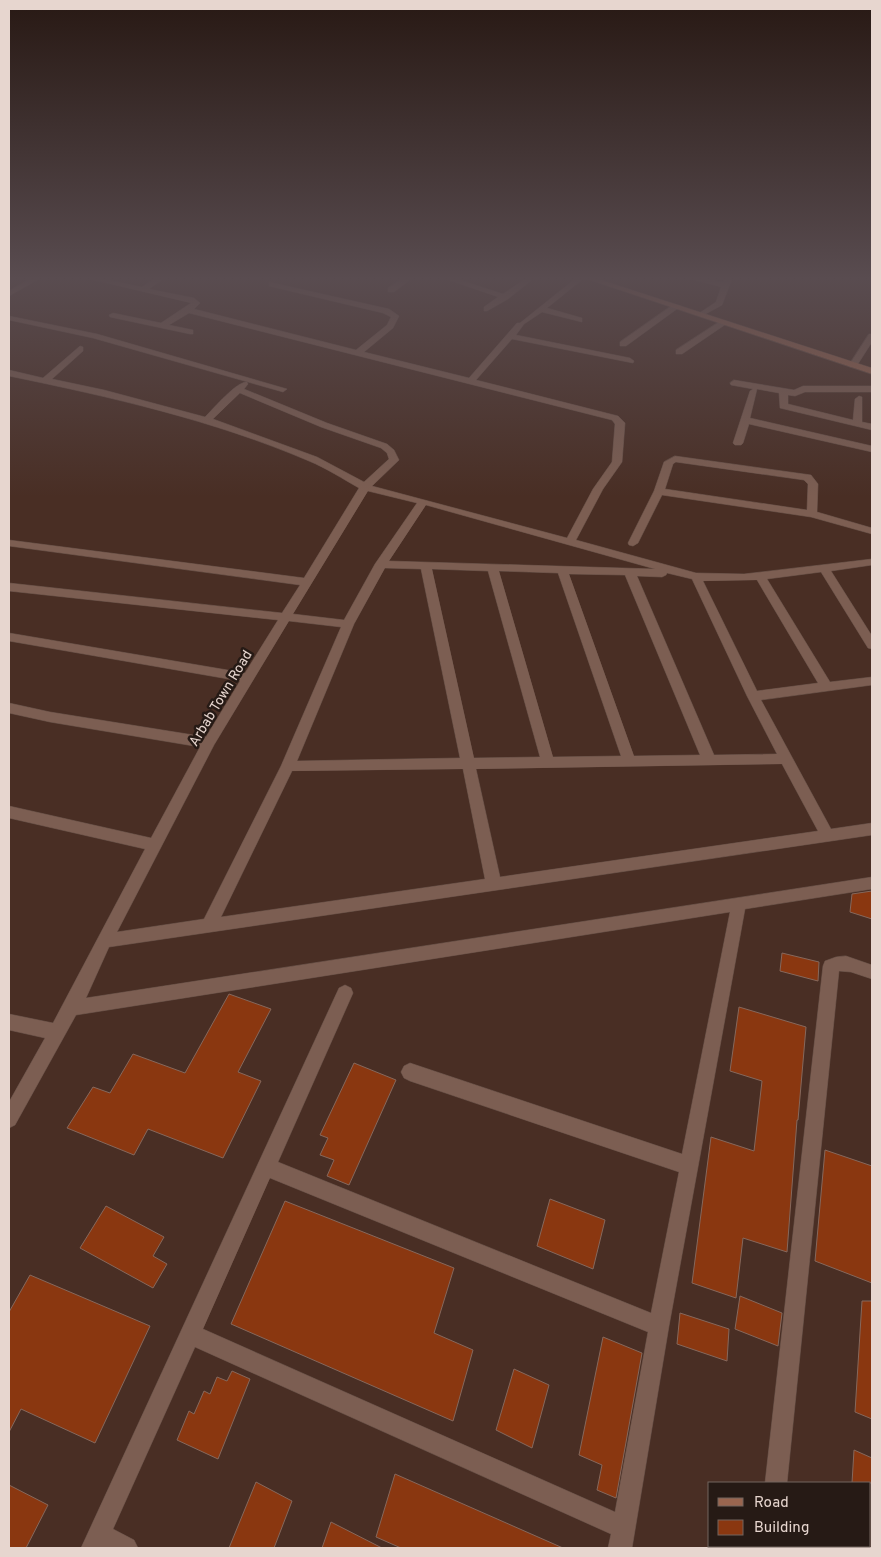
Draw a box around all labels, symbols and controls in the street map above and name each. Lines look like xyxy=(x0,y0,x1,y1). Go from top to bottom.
street label: Arbab Town Road xyxy=(186,648,257,750)
legend xyxy=(708,1482,871,1547)
text: Road xyxy=(754,1494,789,1513)
text: Building xyxy=(754,1519,809,1538)

